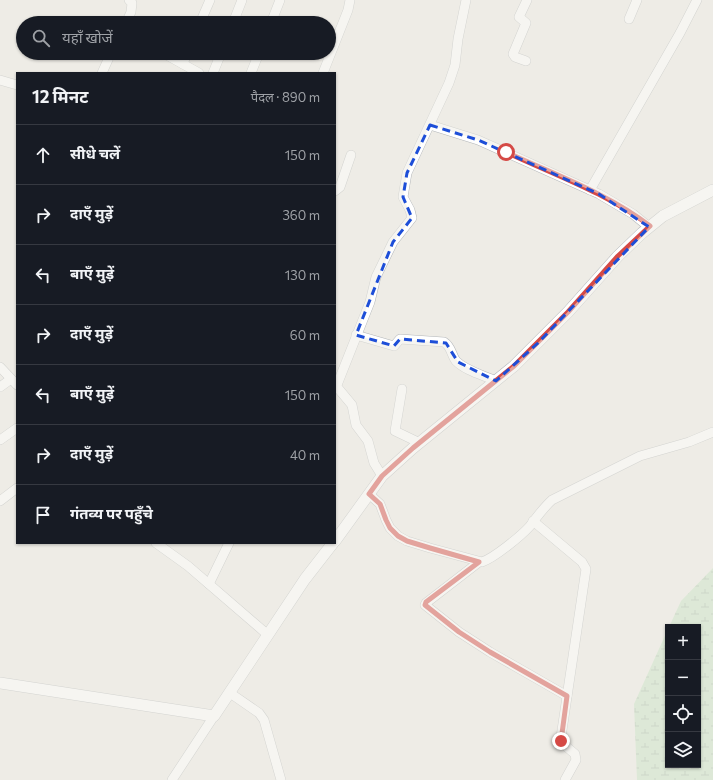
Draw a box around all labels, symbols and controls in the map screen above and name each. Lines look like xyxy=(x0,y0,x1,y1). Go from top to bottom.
search box xyxy=(16,16,336,60)
icon: search xyxy=(30,27,52,49)
text: यहाँ खोजें xyxy=(62,28,113,46)
text: 12 मिनट xyxy=(32,86,88,107)
text: पैदल · 890 m xyxy=(251,89,320,105)
route start xyxy=(497,143,515,161)
icon: ahead xyxy=(32,144,54,166)
text: सीधे चलें xyxy=(70,144,120,162)
text: 150 m xyxy=(285,147,320,163)
icon: right xyxy=(32,204,54,226)
text: दाएँ मुड़ें xyxy=(70,204,113,222)
text: 360 m xyxy=(282,207,320,223)
icon: left xyxy=(32,264,54,286)
text: बाएँ मुड़ें xyxy=(70,264,114,282)
text: 130 m xyxy=(285,267,320,283)
icon: right xyxy=(32,324,54,346)
text: दाएँ मुड़ें xyxy=(70,324,113,342)
text: 60 m xyxy=(290,327,320,343)
icon: left xyxy=(32,384,54,406)
text: बाएँ मुड़ें xyxy=(70,384,114,402)
text: 150 m xyxy=(285,387,320,403)
icon: right xyxy=(32,444,54,466)
text: दाएँ मुड़ें xyxy=(70,444,113,462)
text: 40 m xyxy=(290,447,320,463)
icon: arrive xyxy=(32,504,54,526)
text: गंतव्य पर पहुँचे xyxy=(70,504,153,522)
map controls xyxy=(665,624,701,768)
button: + xyxy=(665,624,701,660)
button: − xyxy=(665,660,701,696)
button: locate xyxy=(665,696,701,732)
route end xyxy=(552,732,570,750)
button: layers xyxy=(665,732,701,768)

